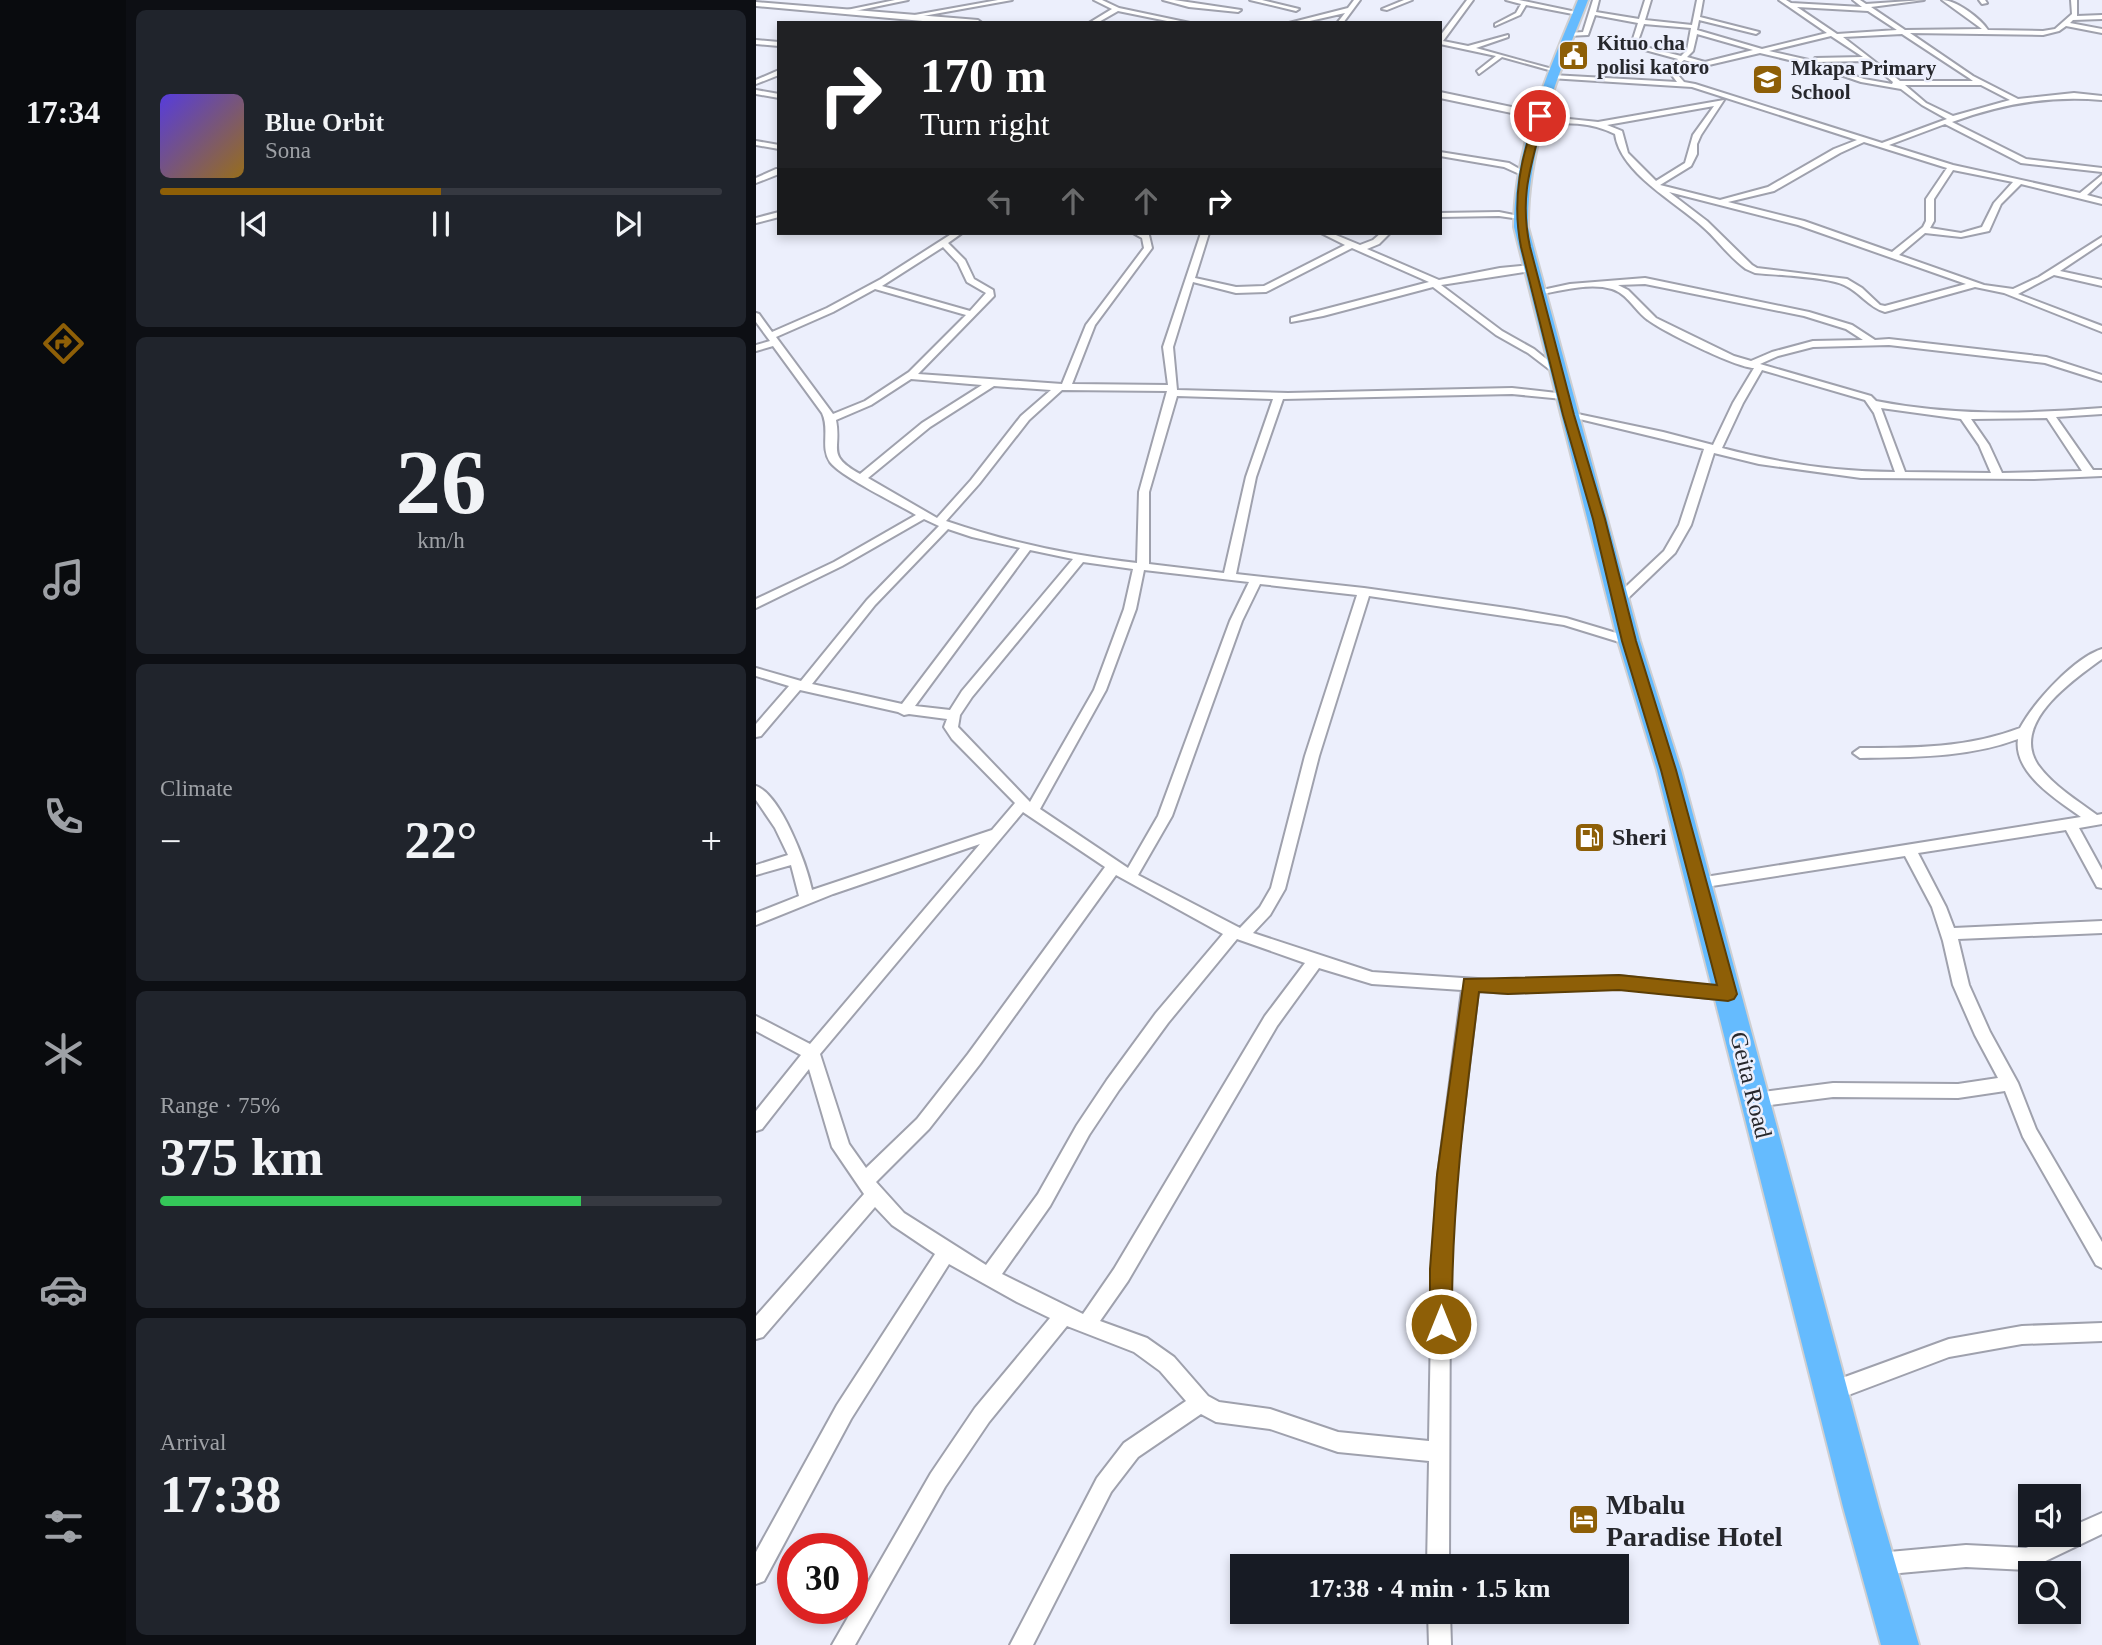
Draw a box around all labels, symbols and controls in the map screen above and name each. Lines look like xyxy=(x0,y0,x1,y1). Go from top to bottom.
place label: Kituo cha polisi katoro xyxy=(1597,31,1709,79)
public building icon: Kituo cha polisi katoro xyxy=(1557,38,1591,72)
text: 170 m xyxy=(920,48,1047,103)
icon: right xyxy=(805,49,896,140)
place label: Mkapa Primary School xyxy=(1791,56,1937,104)
school or university icon: Mkapa Primary School xyxy=(1751,63,1785,97)
pin xyxy=(1510,86,1570,146)
text: 17:34 xyxy=(26,94,100,130)
icon: arrive xyxy=(1521,97,1559,135)
text: Turn right xyxy=(920,106,1050,142)
text: Blue Orbit xyxy=(265,108,384,137)
text: Sona xyxy=(265,138,311,163)
icon: left xyxy=(981,182,1019,220)
icon: ahead xyxy=(1054,182,1092,220)
icon: ahead xyxy=(1127,182,1165,220)
icon: right xyxy=(1200,182,1238,220)
icon: previous xyxy=(235,205,273,243)
icon: pause xyxy=(422,205,460,243)
icon: next xyxy=(609,205,647,243)
icon: directions xyxy=(39,319,88,368)
text: 26 xyxy=(396,432,487,533)
text: km/h xyxy=(417,528,465,553)
icon: music xyxy=(39,555,88,604)
text: Climate xyxy=(160,776,233,801)
icon: phone xyxy=(39,792,88,841)
text: 22° xyxy=(405,812,477,869)
text: − xyxy=(160,820,181,862)
text: + xyxy=(701,820,722,862)
fuel station icon: Sheri xyxy=(1572,820,1606,854)
place label: Sheri xyxy=(1612,824,1667,850)
icon: climate xyxy=(39,1029,88,1078)
street label: Geita Road xyxy=(1725,1029,1777,1141)
text: Range · 75% xyxy=(160,1093,280,1118)
text: 375 km xyxy=(160,1129,323,1186)
icon: car xyxy=(39,1265,88,1314)
position arrow xyxy=(1404,1287,1478,1361)
text: Arrival xyxy=(160,1430,226,1455)
text: 17:38 xyxy=(160,1466,281,1523)
map controls xyxy=(2018,1484,2081,1624)
button: sound xyxy=(2018,1484,2081,1547)
place label: Mbalu Paradise Hotel xyxy=(1606,1489,1783,1552)
icon: filters xyxy=(39,1502,88,1551)
hotel icon: Mbalu Paradise Hotel xyxy=(1566,1503,1600,1537)
speed limit sign: 30 xyxy=(777,1533,868,1624)
button: search xyxy=(2018,1561,2081,1624)
text: 17:38 · 4 min · 1.5 km xyxy=(1309,1574,1550,1603)

